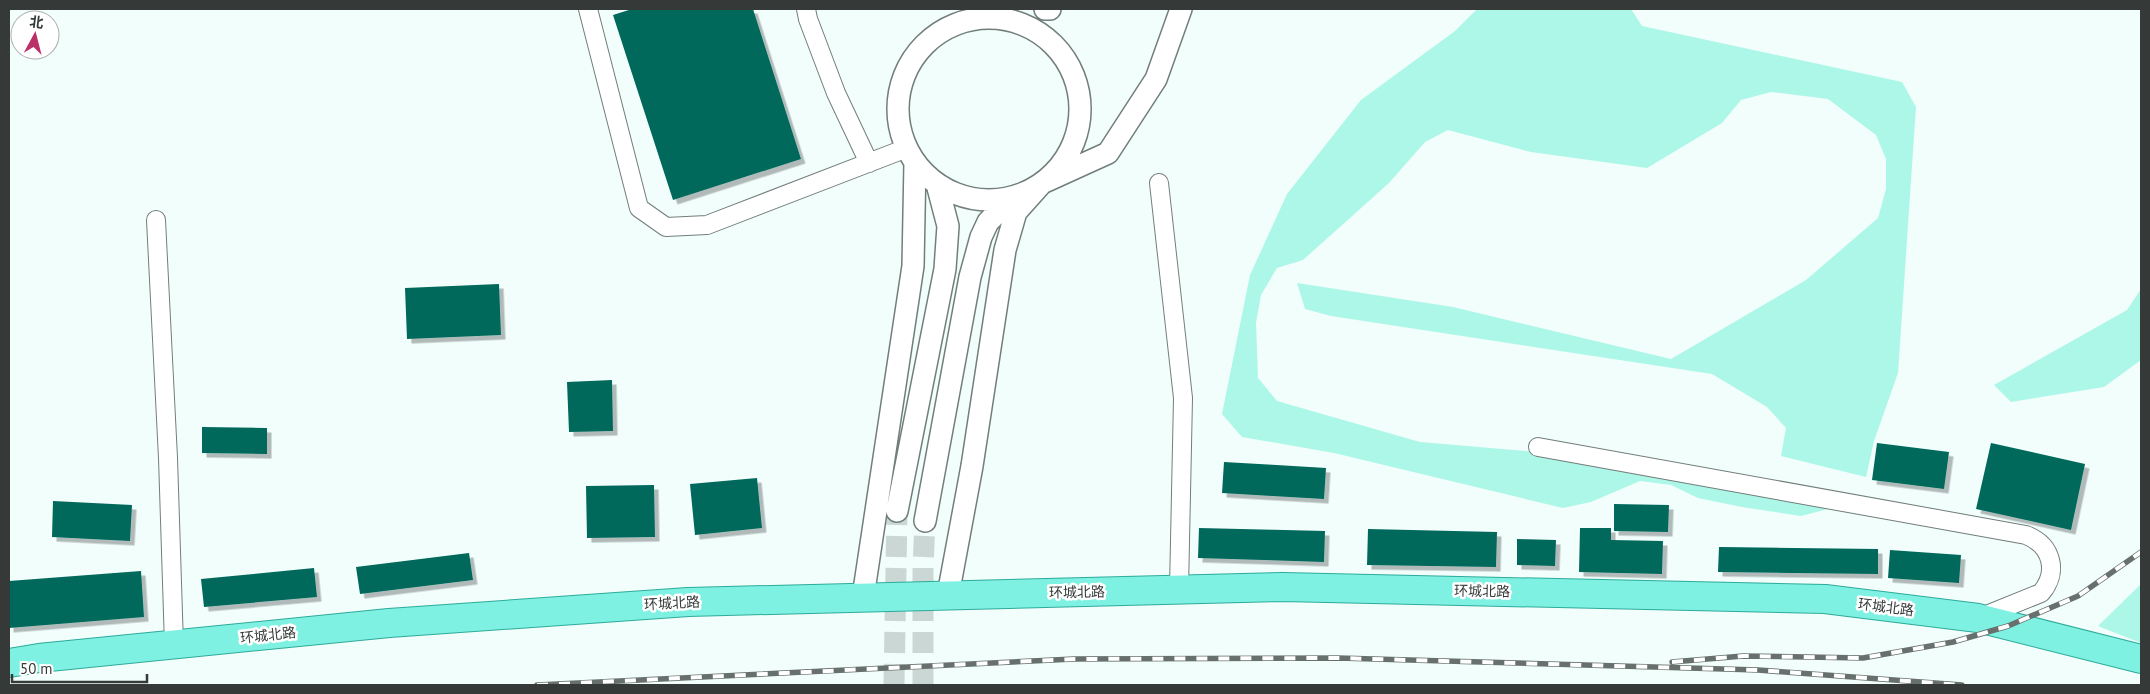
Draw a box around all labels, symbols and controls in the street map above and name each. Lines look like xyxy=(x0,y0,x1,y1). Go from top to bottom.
north arrow xyxy=(10,10,60,60)
text: 北 xyxy=(29,12,45,32)
street label: 环城北路 xyxy=(1454,582,1510,600)
street label: 环城北路 xyxy=(1049,583,1105,601)
street label: 环城北路 xyxy=(644,593,700,613)
street label: 环城北路 xyxy=(1857,595,1915,619)
street label: 环城北路 xyxy=(239,623,297,647)
scale bar xyxy=(12,652,148,684)
text: 50 m xyxy=(20,659,53,678)

